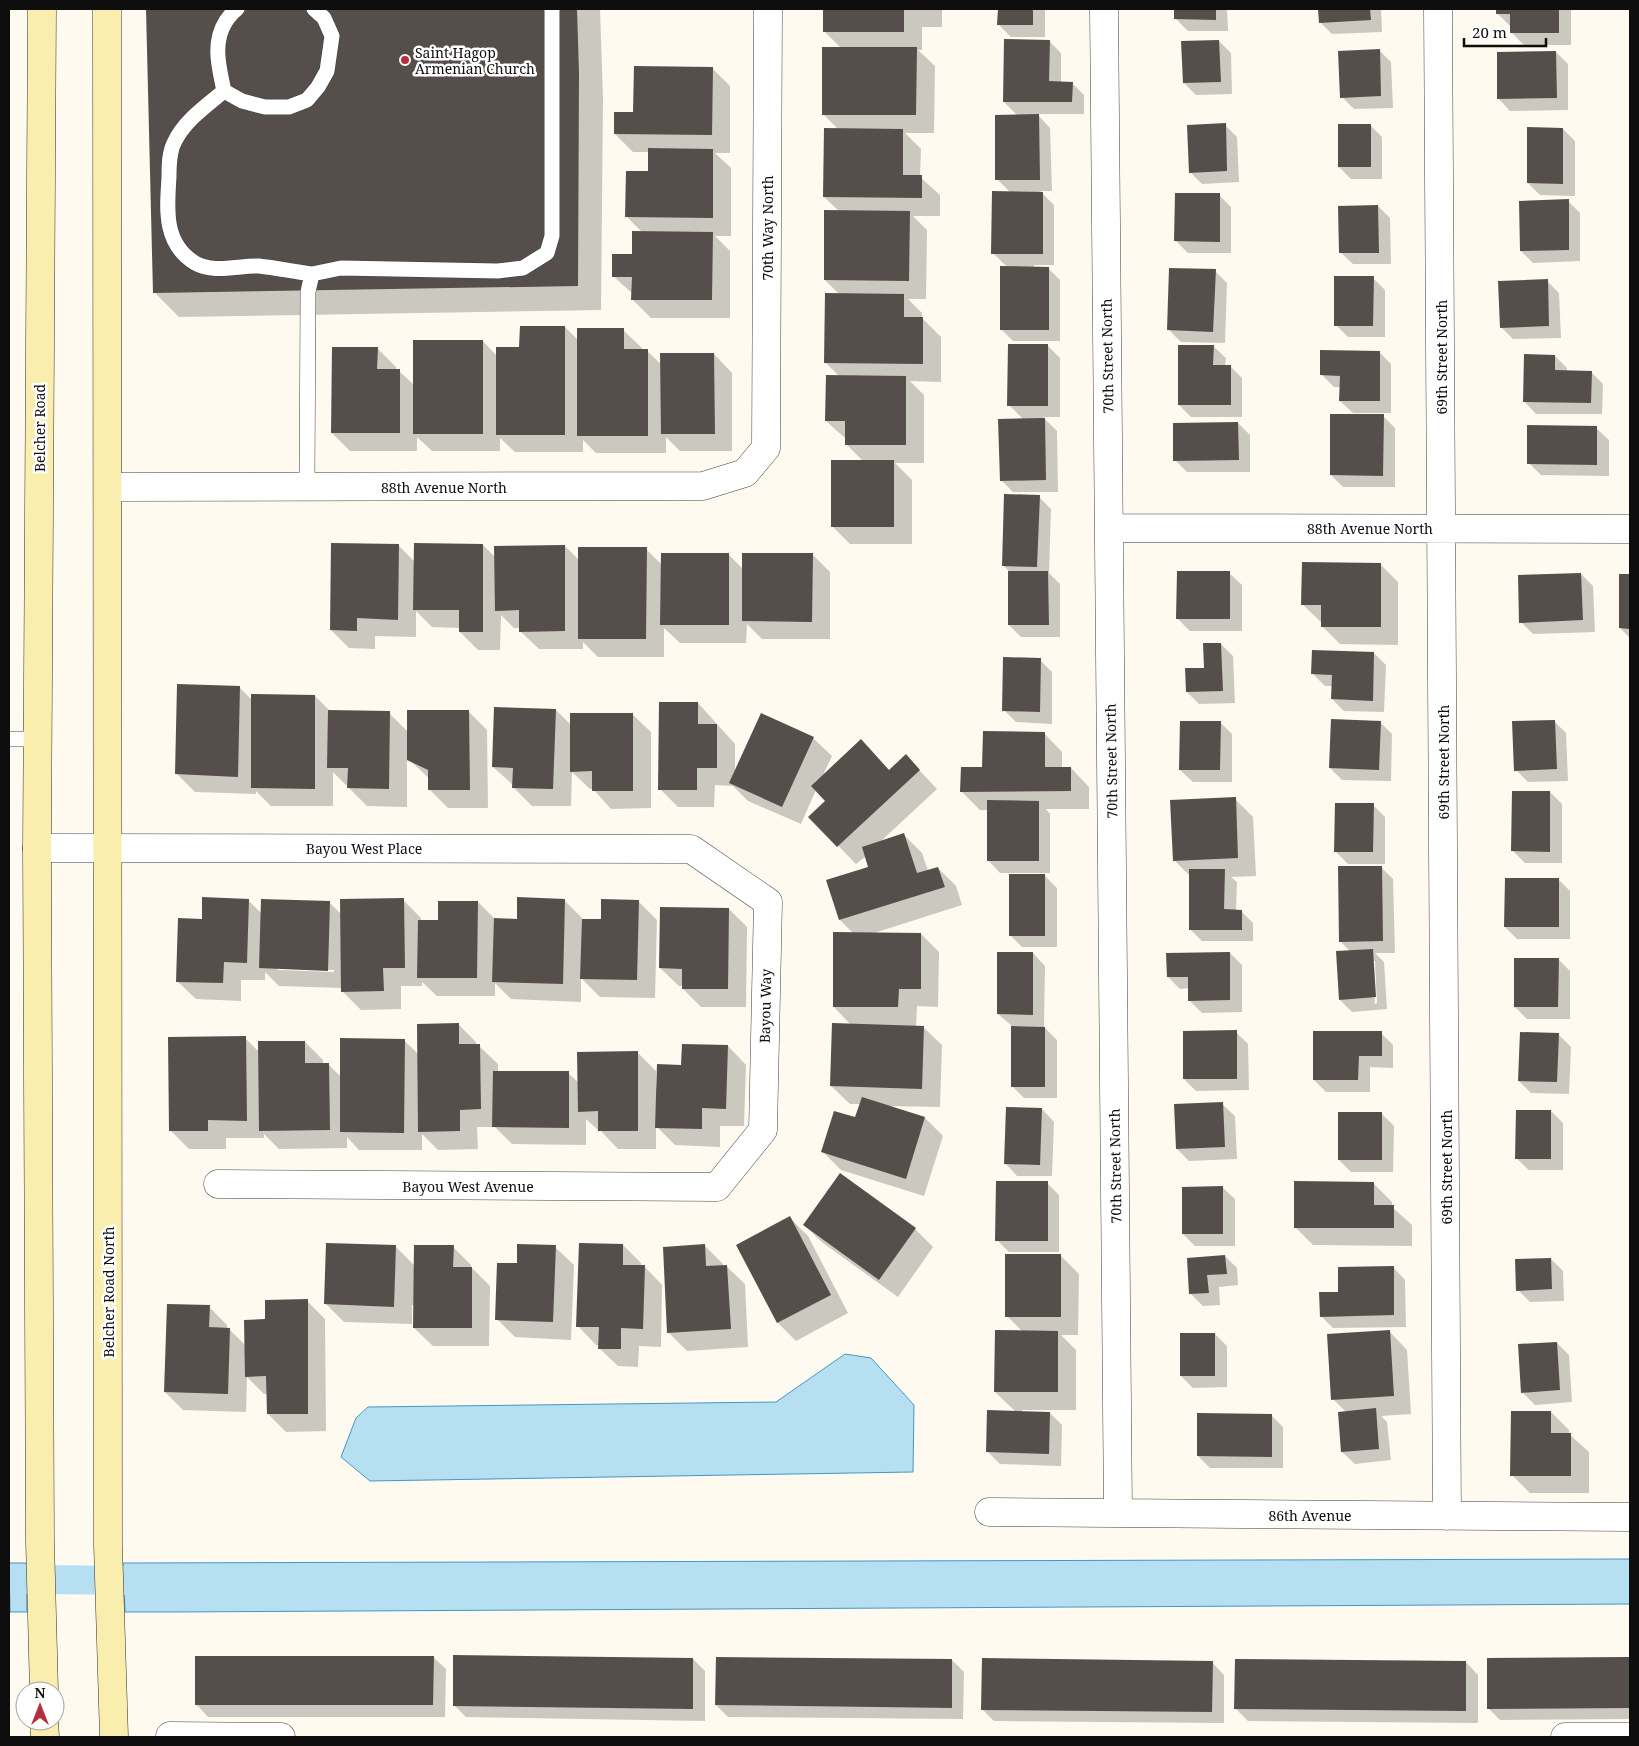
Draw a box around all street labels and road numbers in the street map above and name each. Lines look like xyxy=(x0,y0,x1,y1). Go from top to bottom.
street label: 70th Way North xyxy=(758,175,777,281)
street label: 70th Street North xyxy=(1096,298,1118,414)
street label: 69th Street North xyxy=(1432,299,1451,414)
street label: Belcher Road xyxy=(30,383,49,472)
street label: 88th Avenue North xyxy=(381,478,507,497)
street label: 88th Avenue North xyxy=(1307,519,1433,538)
street label: 70th Street North xyxy=(1100,703,1122,819)
street label: 69th Street North xyxy=(1434,704,1453,819)
street label: Bayou West Place xyxy=(306,839,422,858)
street label: Bayou Way xyxy=(755,969,775,1043)
street label: 70th Street North xyxy=(1104,1108,1126,1224)
street label: 69th Street North xyxy=(1437,1109,1456,1224)
street label: Bayou West Avenue xyxy=(402,1177,534,1196)
street label: Belcher Road North xyxy=(99,1226,118,1358)
street label: 86th Avenue xyxy=(1268,1506,1352,1525)

